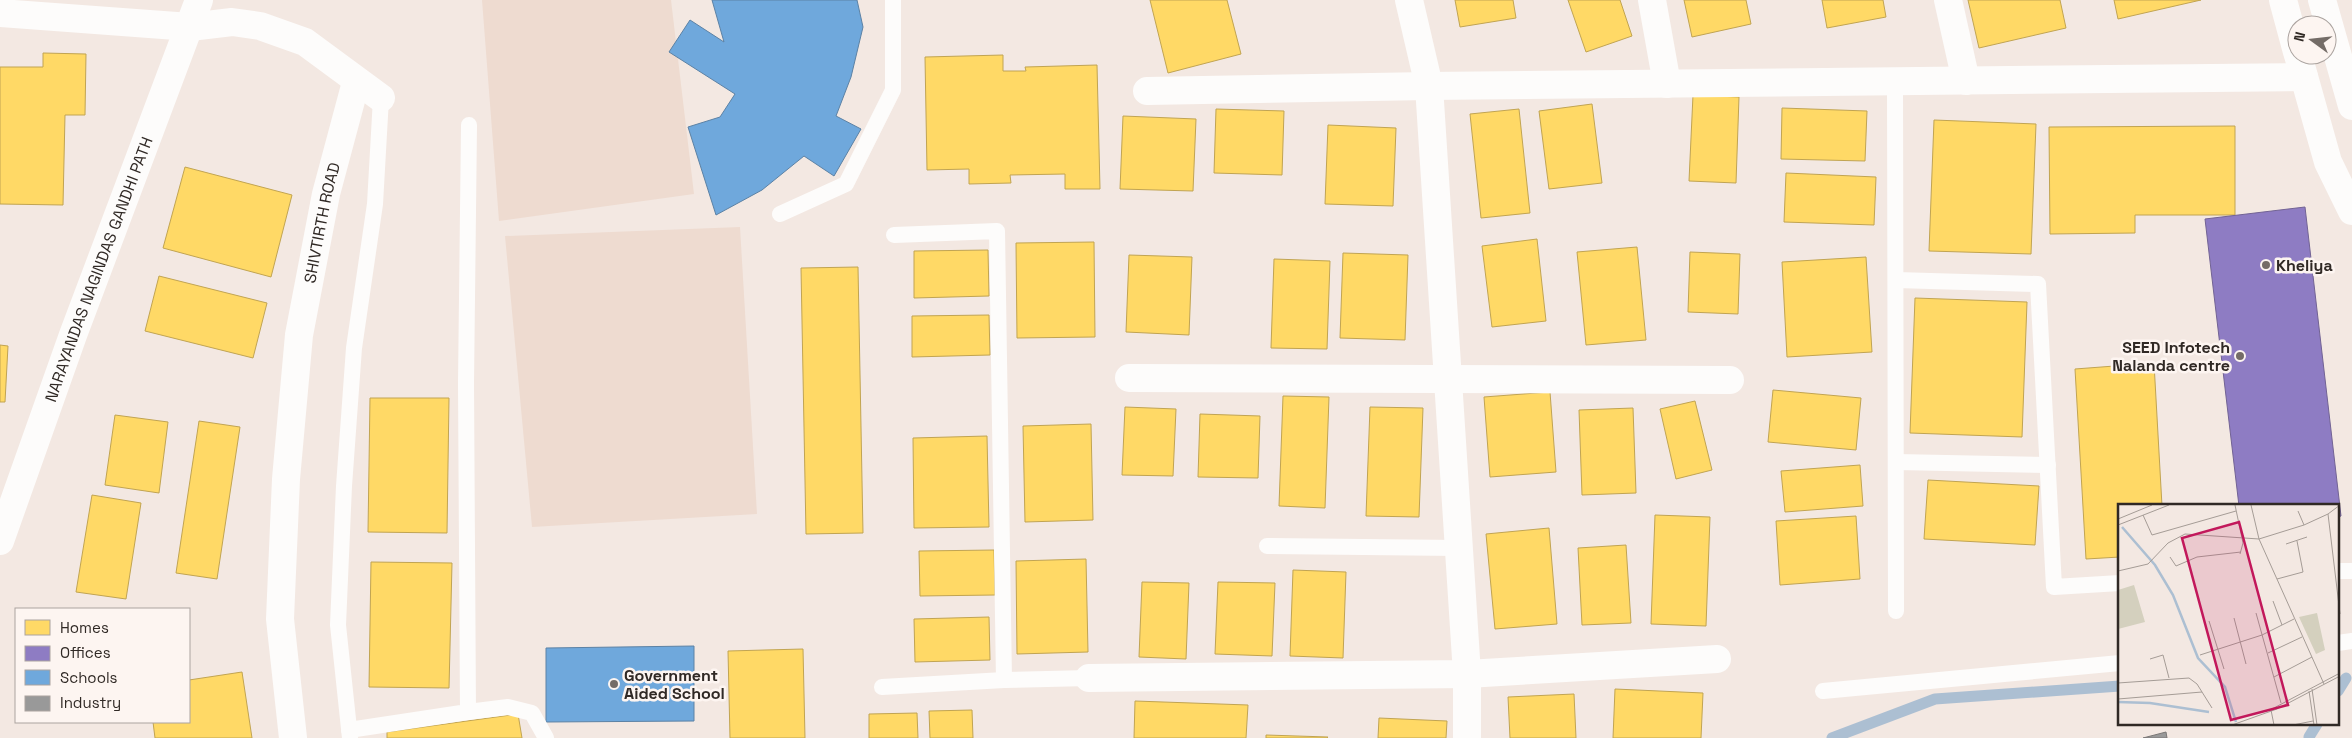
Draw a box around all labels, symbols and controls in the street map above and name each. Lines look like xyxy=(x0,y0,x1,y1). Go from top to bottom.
north arrow xyxy=(2287,15,2337,65)
text: N xyxy=(2290,30,2309,44)
street label: NARAYANDAS NAGINDAS GANDHI PATH xyxy=(40,134,158,405)
street label: SHIVTIRTH ROAD xyxy=(299,160,345,285)
place label: Kheliya xyxy=(2276,255,2333,276)
marker: Kheliya xyxy=(2260,259,2272,271)
place label: SEED Infotech Nalanda centre xyxy=(2112,337,2230,376)
marker: SEED Infotech Nalanda centre xyxy=(2234,350,2246,362)
inset map xyxy=(2118,504,2340,726)
legend xyxy=(15,608,190,723)
text: Homes xyxy=(60,618,109,637)
text: Offices xyxy=(60,643,111,662)
place label: Government Aided School xyxy=(624,665,725,704)
text: Schools xyxy=(60,668,118,687)
marker: Government Aided School xyxy=(608,678,620,690)
text: Industry xyxy=(60,693,121,712)

